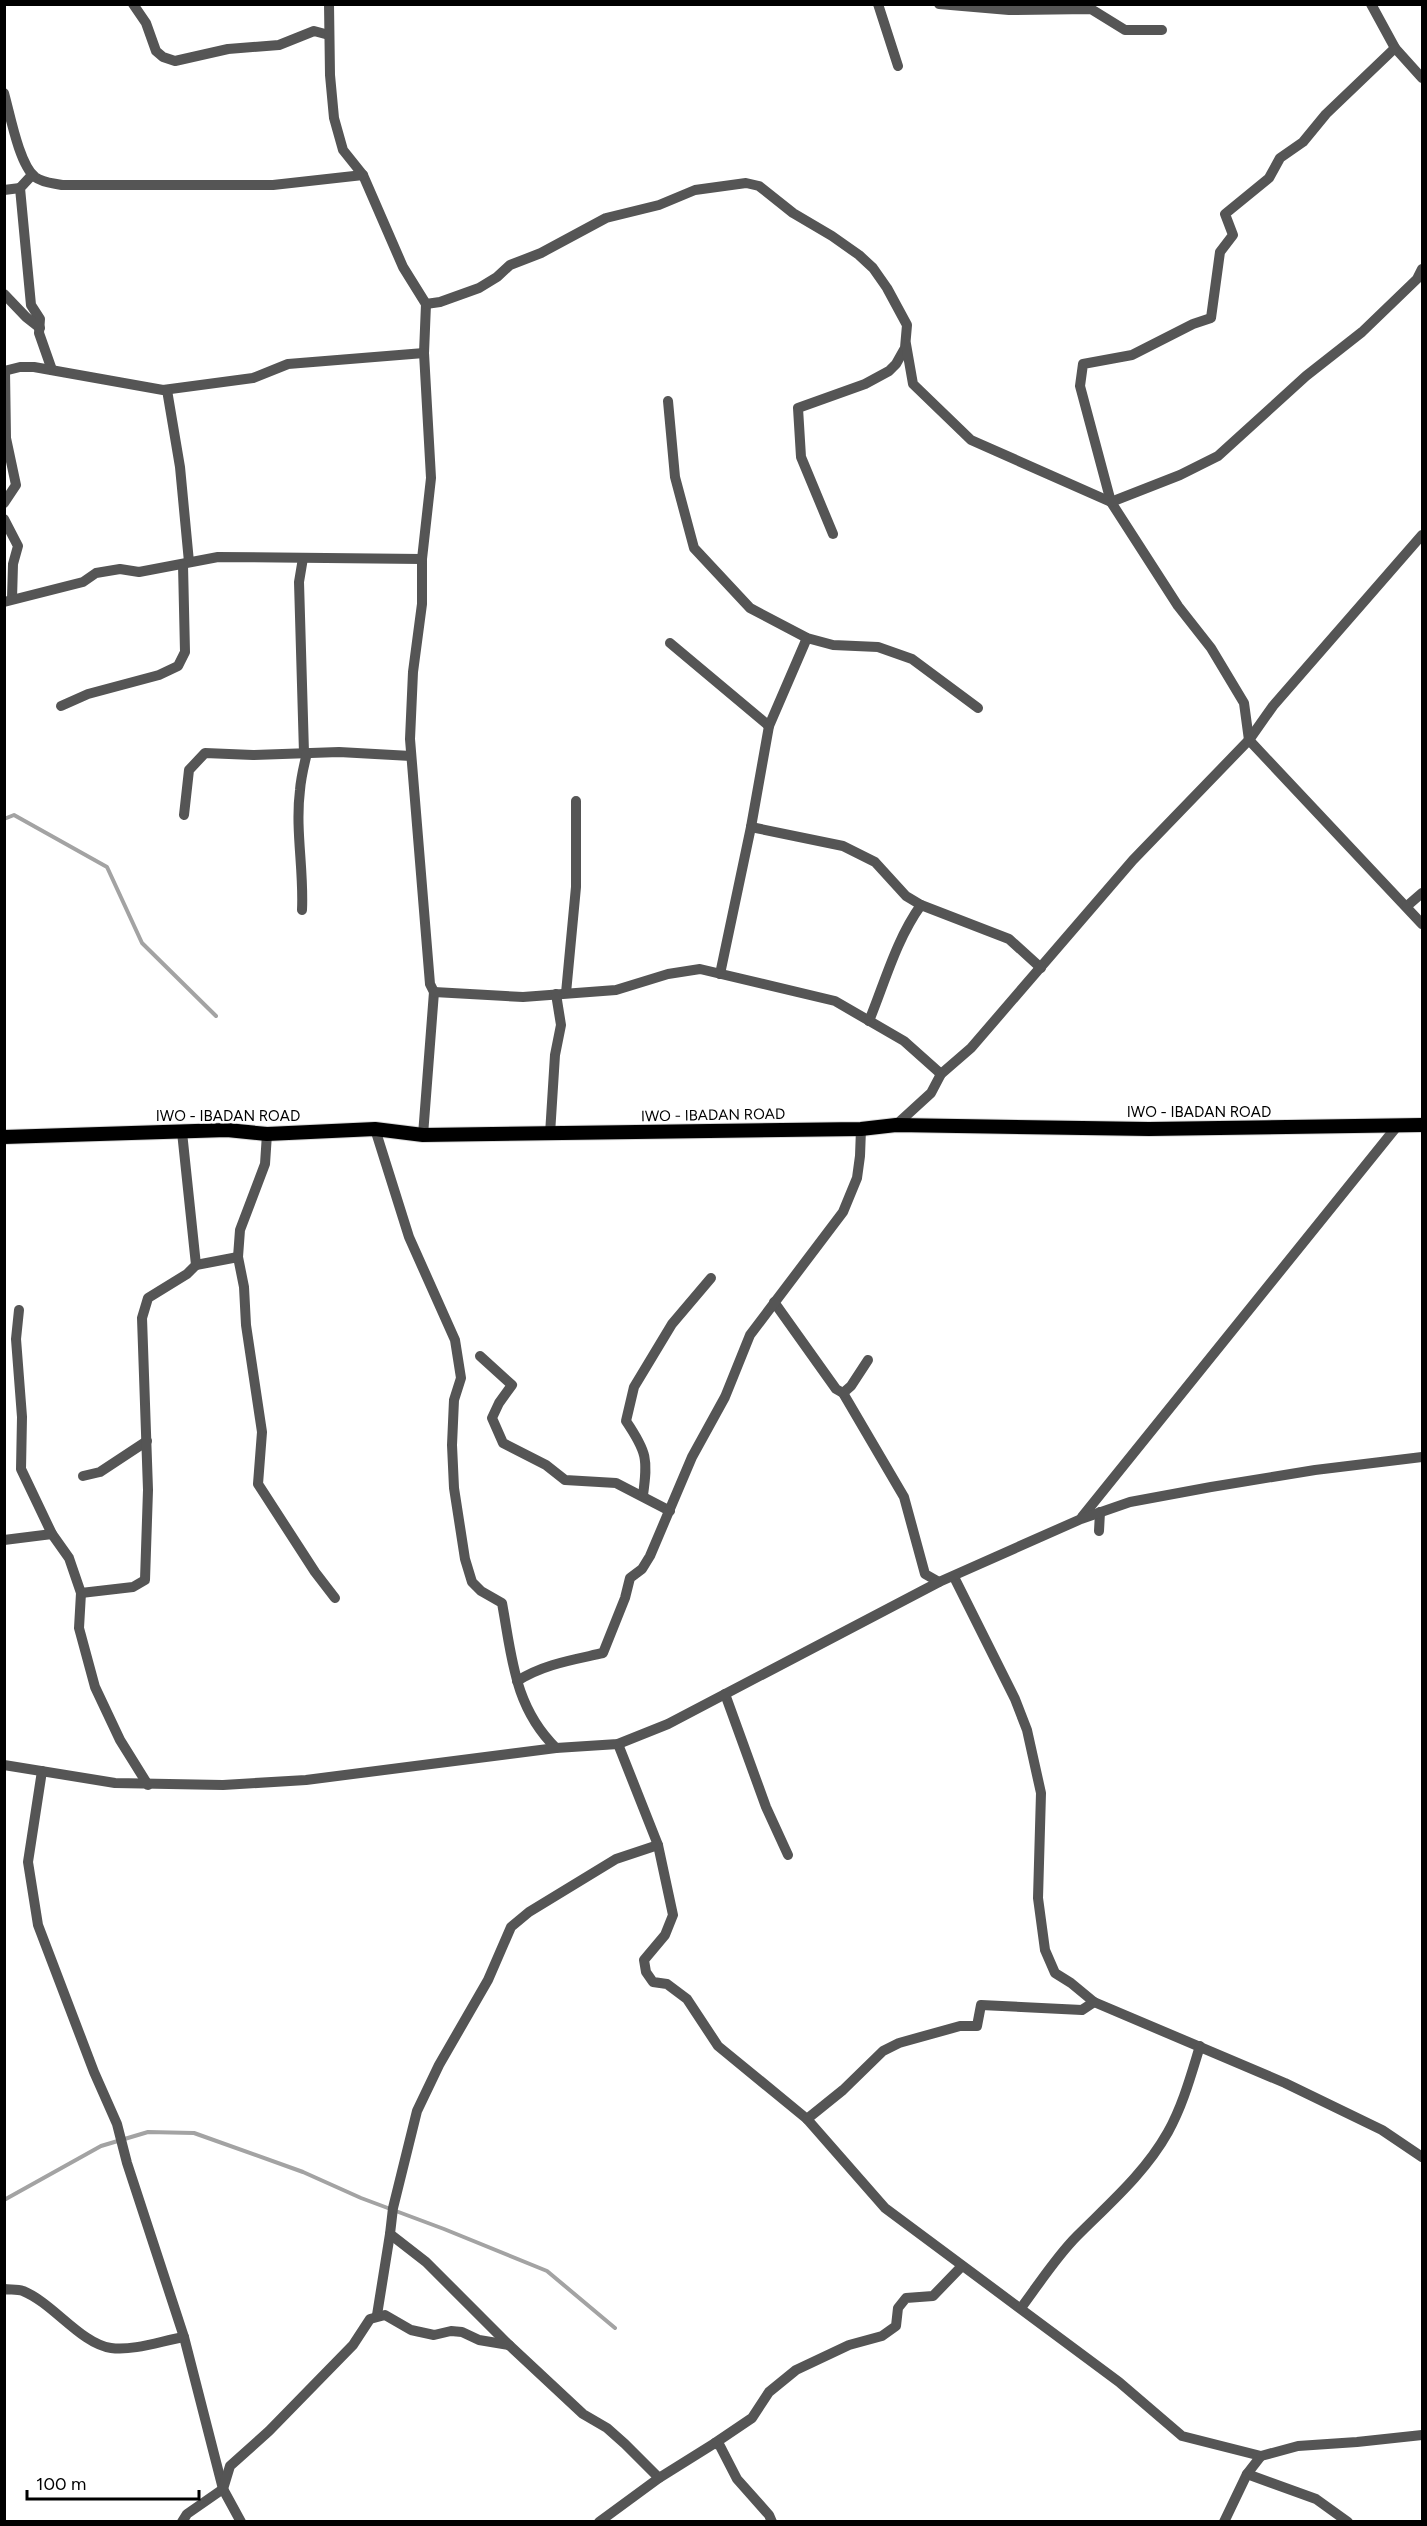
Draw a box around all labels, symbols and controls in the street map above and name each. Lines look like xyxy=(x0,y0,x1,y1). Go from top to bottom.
street label: IWO - IBADAN ROAD xyxy=(1127,1103,1271,1121)
street label: IWO - IBADAN ROAD xyxy=(641,1105,785,1125)
street label: IWO - IBADAN ROAD xyxy=(156,1107,300,1125)
scale bar xyxy=(27,2463,200,2501)
text: 100 m xyxy=(36,2473,86,2495)

